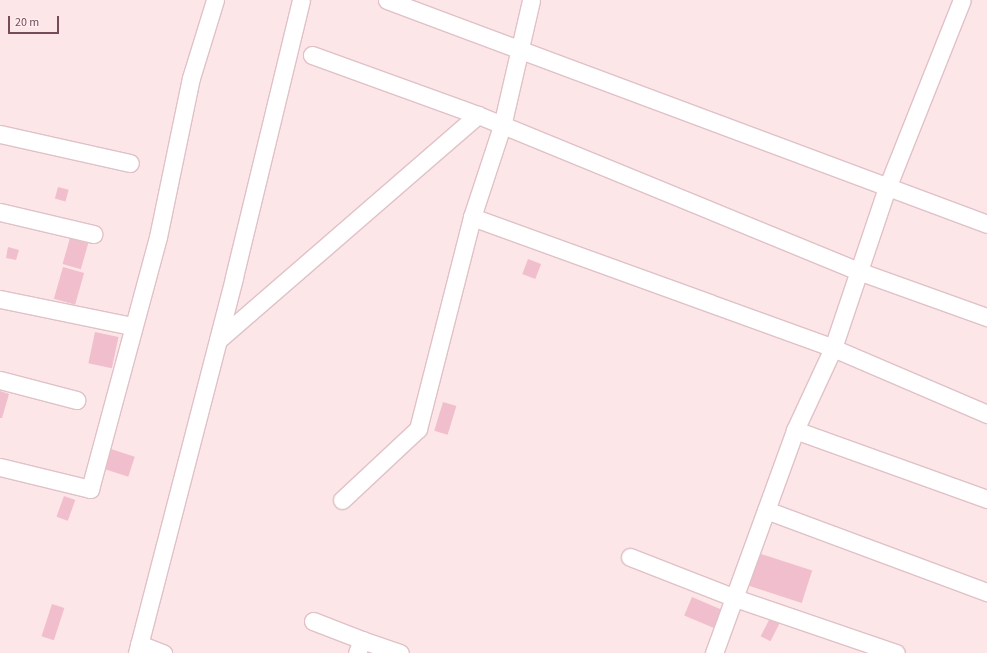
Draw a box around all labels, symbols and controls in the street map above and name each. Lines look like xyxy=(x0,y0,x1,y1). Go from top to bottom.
scale bar xyxy=(10,8,61,34)
text: 20 m xyxy=(15,14,39,31)

